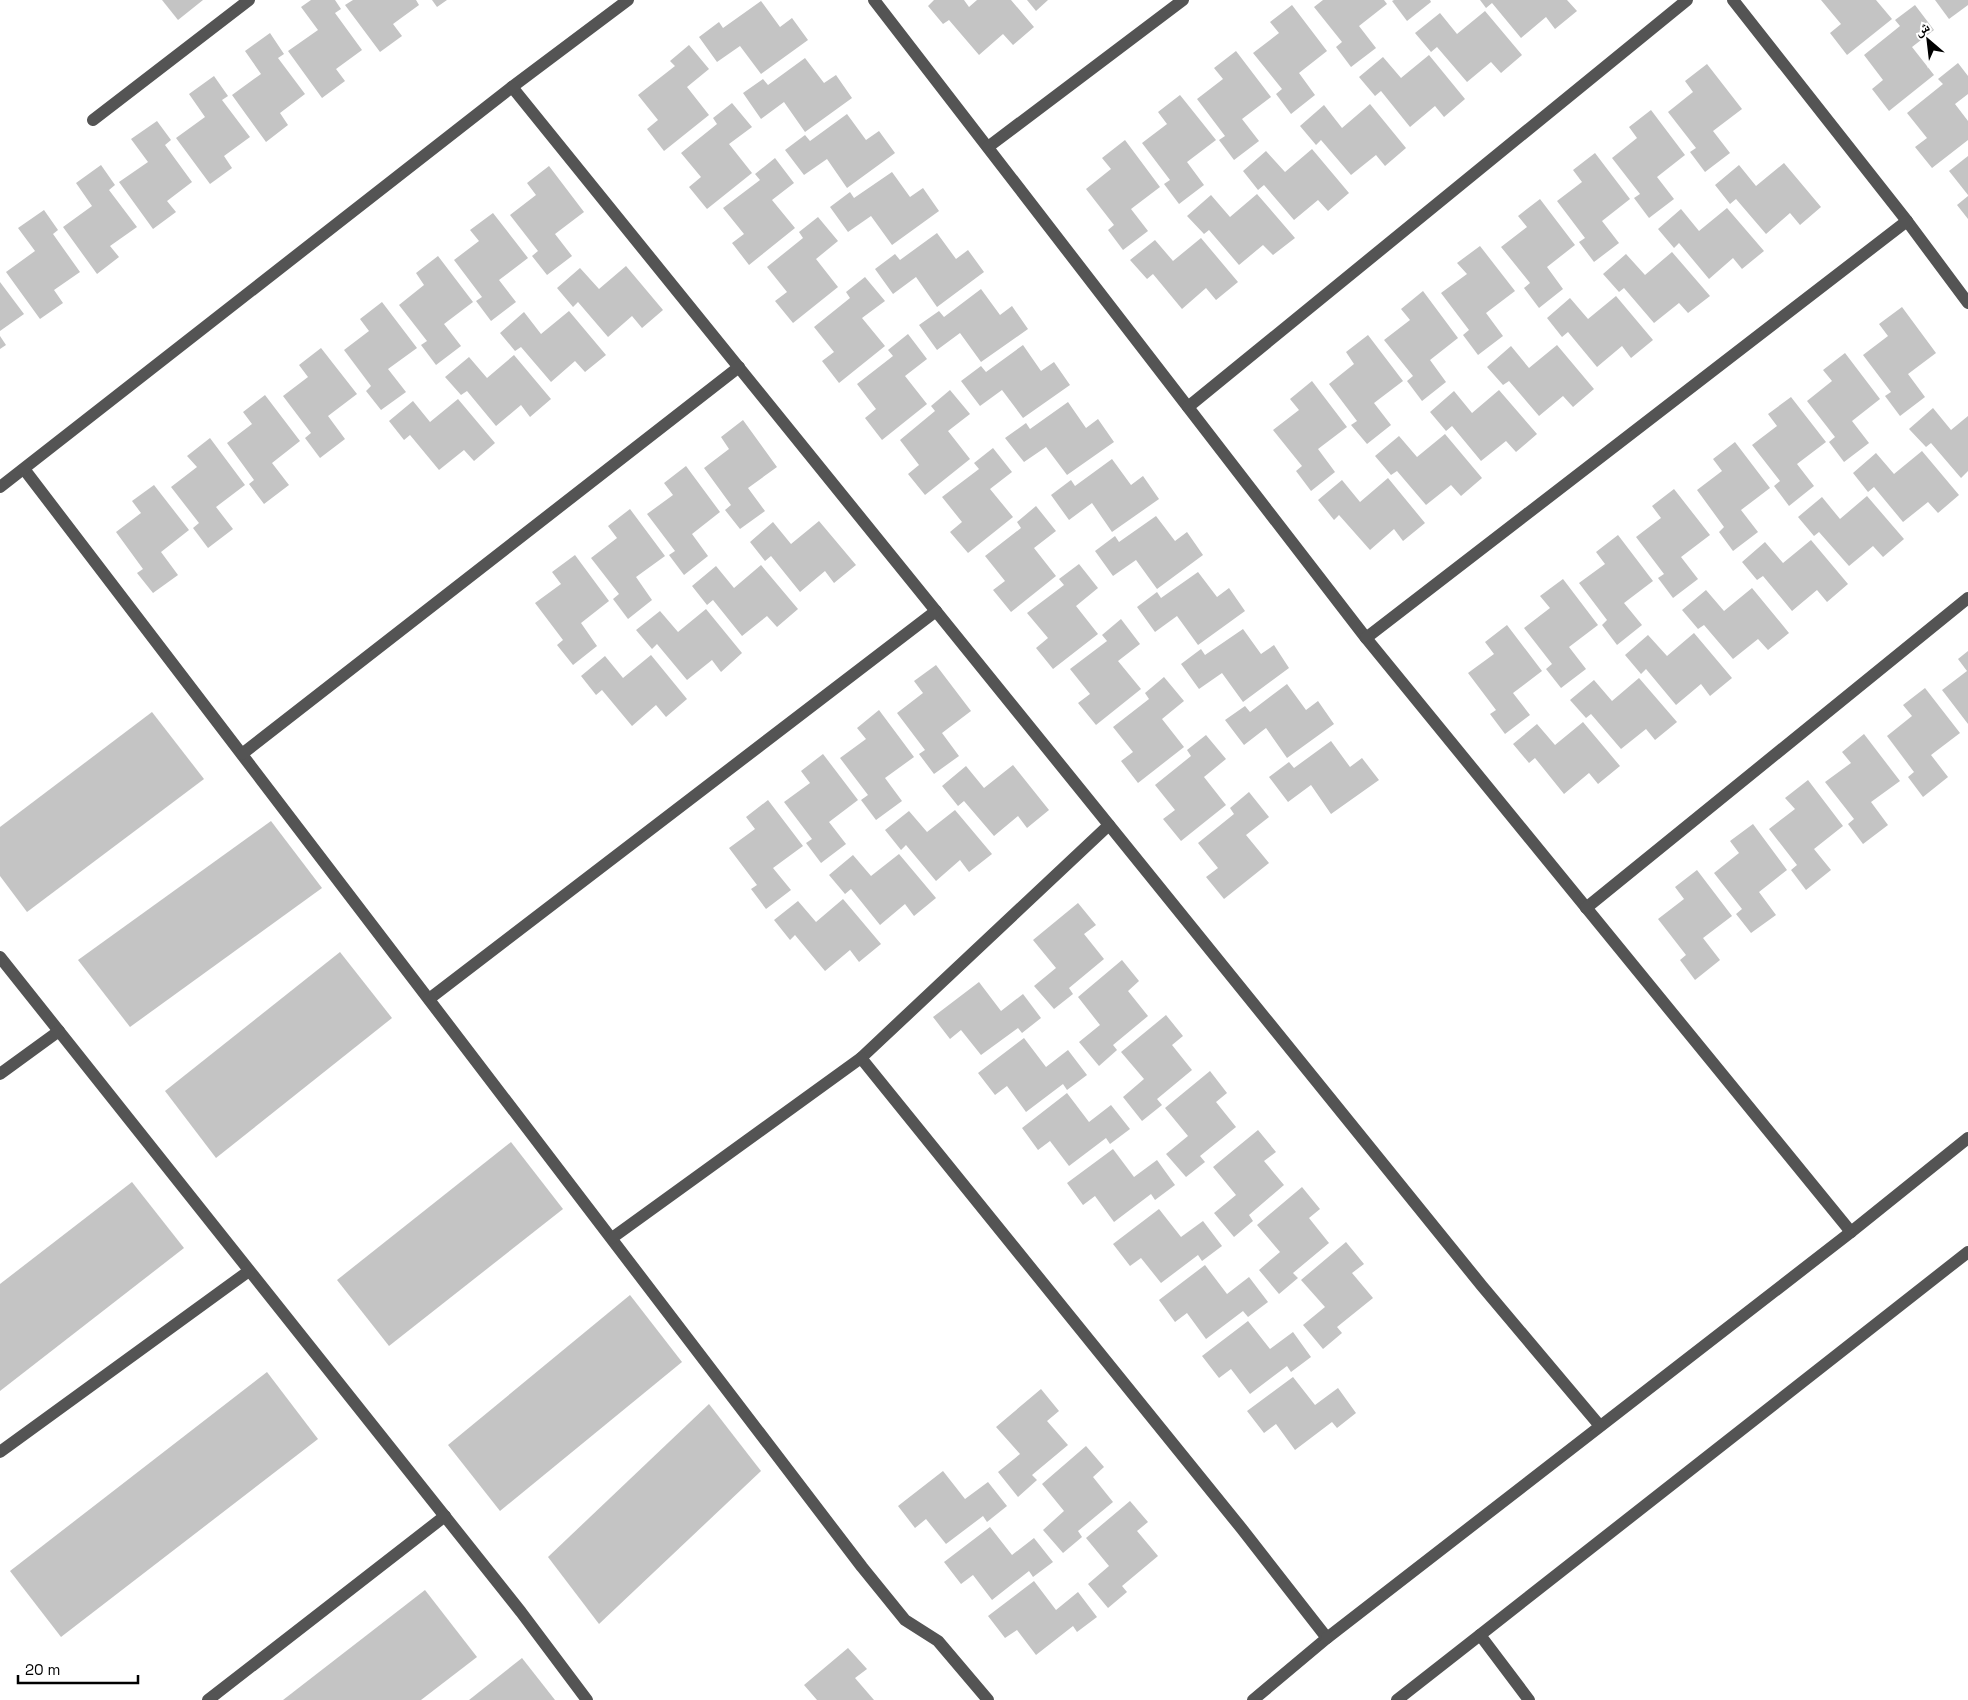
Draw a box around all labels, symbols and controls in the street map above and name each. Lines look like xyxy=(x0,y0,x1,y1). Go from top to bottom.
north arrow xyxy=(1903,15,1953,65)
text: ش xyxy=(1911,17,1933,40)
scale bar xyxy=(18,1652,138,1684)
text: 20 m xyxy=(25,1660,60,1679)

